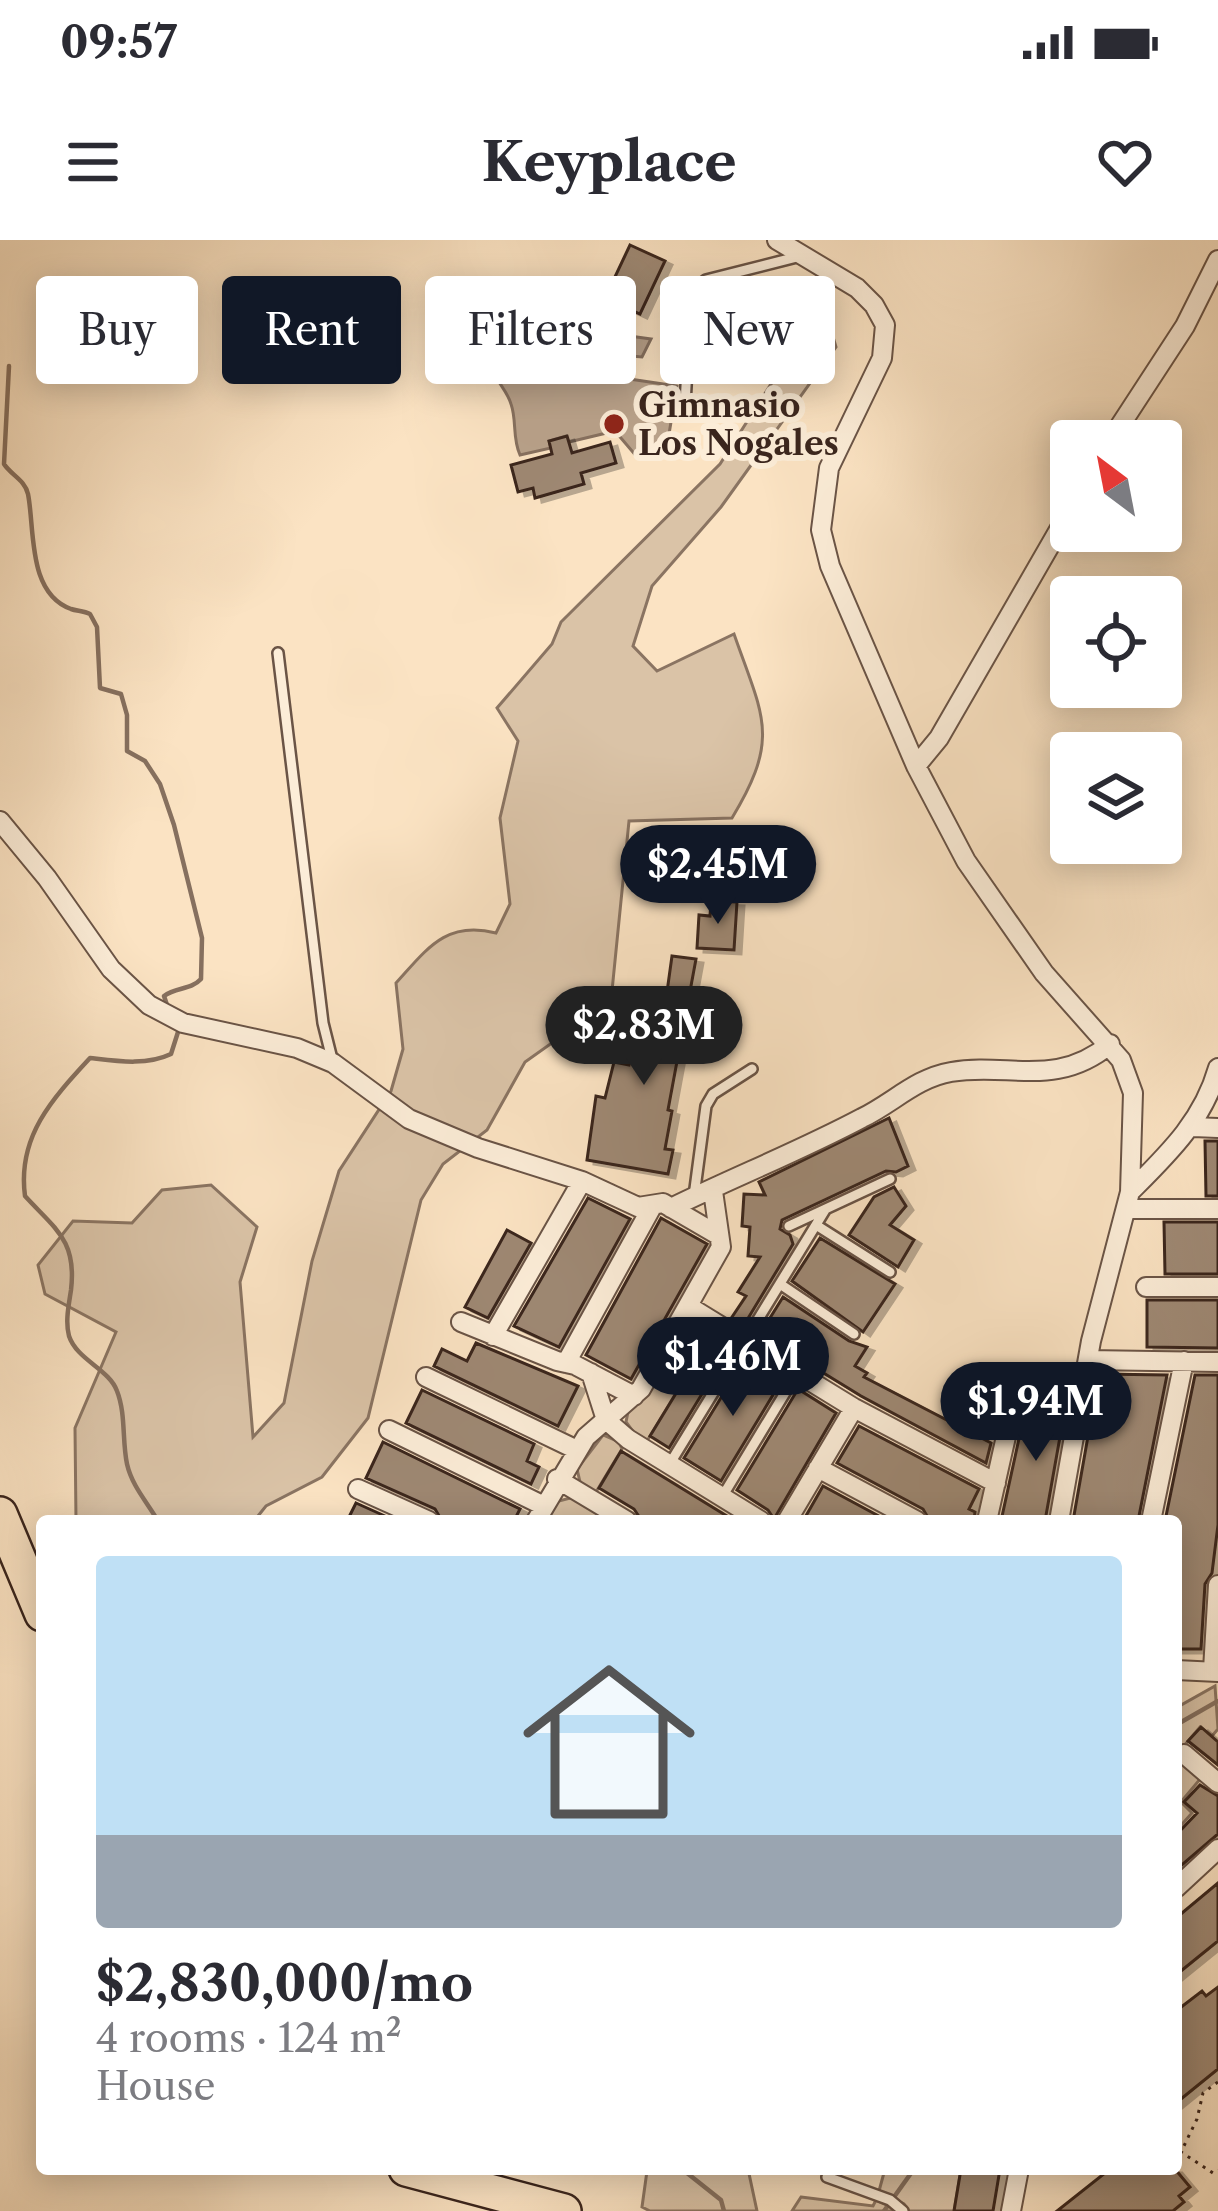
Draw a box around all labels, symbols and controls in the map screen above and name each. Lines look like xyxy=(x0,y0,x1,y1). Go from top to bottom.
text: 09:57 xyxy=(60,14,177,70)
icon: menu xyxy=(60,129,126,195)
text: Keyplace xyxy=(482,129,736,195)
icon: heart xyxy=(1092,129,1158,195)
chip: Buy xyxy=(36,276,198,384)
chip: Rent xyxy=(222,276,401,384)
chip: Filters xyxy=(425,276,636,384)
chip: New xyxy=(660,276,835,384)
place label: Gimnasio Los Nogales xyxy=(638,385,839,464)
marker: Gimnasio Los Nogales xyxy=(601,411,627,437)
north arrow xyxy=(1050,420,1182,552)
map controls xyxy=(1050,420,1182,864)
button: locate xyxy=(1050,576,1182,708)
button: layers xyxy=(1050,732,1182,864)
pin: $2.45M xyxy=(620,825,816,927)
text: $2.45M xyxy=(647,840,789,888)
pin: $2.83M xyxy=(546,986,742,1088)
text: $2.83M xyxy=(572,1001,716,1049)
pin: $1.46M xyxy=(635,1317,831,1419)
text: $1.46M xyxy=(664,1332,802,1380)
pin: $1.94M xyxy=(938,1362,1134,1464)
text: $1.94M xyxy=(968,1377,1105,1425)
icon: home xyxy=(501,1634,717,1850)
text: $2,830,000/mo xyxy=(96,1952,473,2014)
text: 4 rooms · 124 m² xyxy=(96,2014,402,2062)
text: House xyxy=(96,2062,215,2110)

